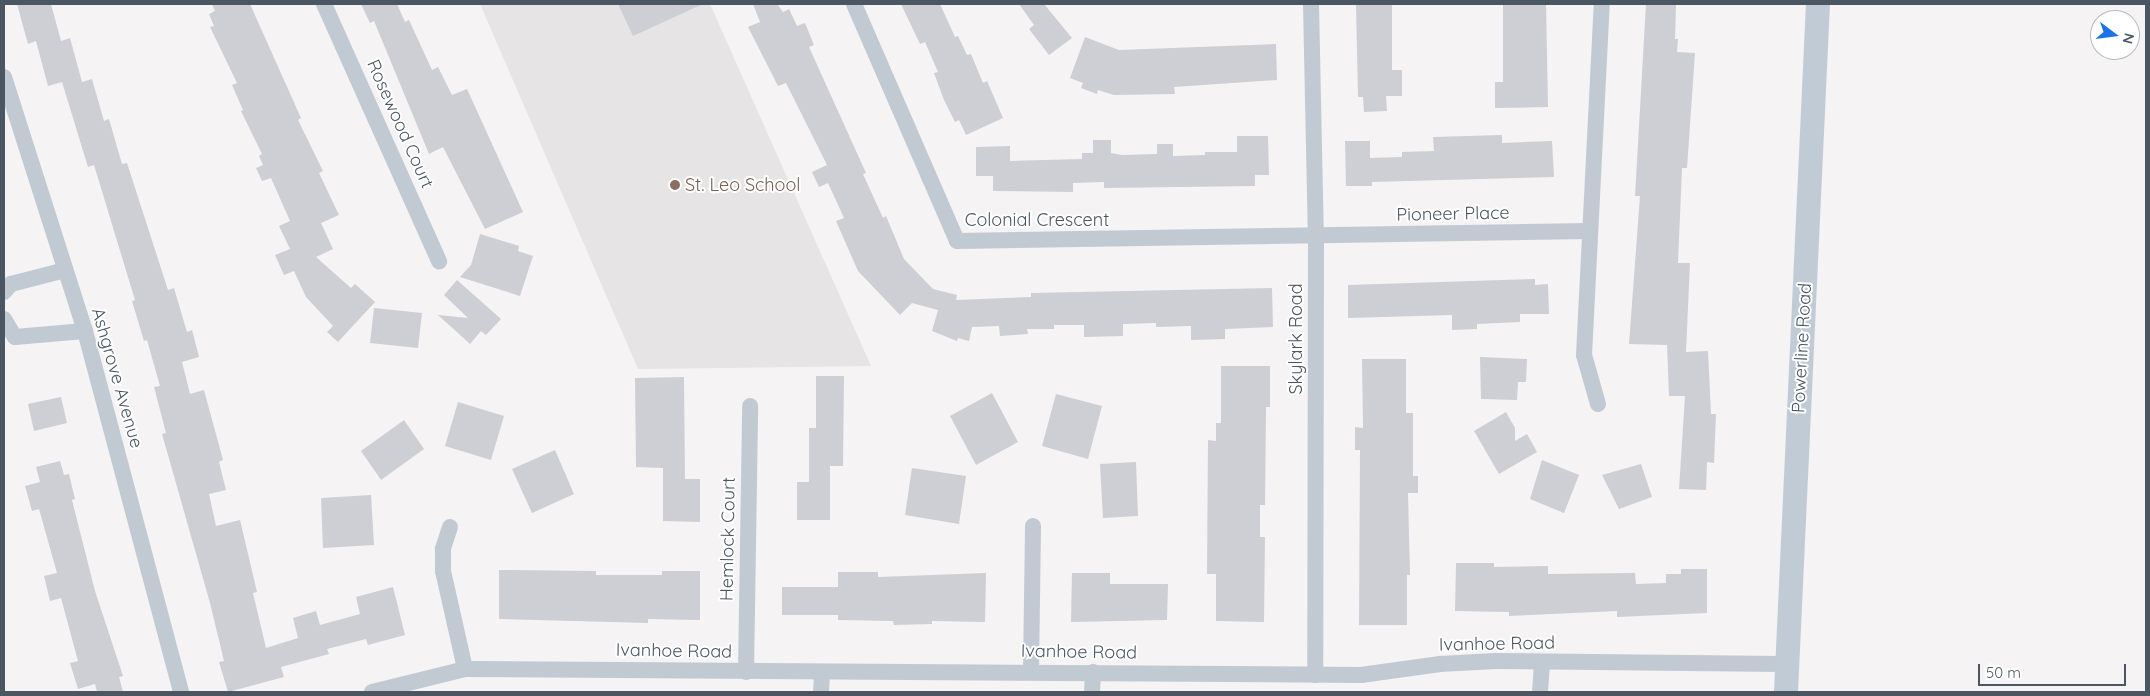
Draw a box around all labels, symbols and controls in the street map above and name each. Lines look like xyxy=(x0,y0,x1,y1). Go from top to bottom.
north arrow xyxy=(2090,10,2140,60)
text: N xyxy=(2118,31,2139,46)
street label: Rosewood Court xyxy=(362,56,438,192)
place label: St. Leo School xyxy=(685,174,800,196)
marker: St. Leo School xyxy=(669,179,681,191)
street label: Pioneer Place xyxy=(1396,202,1510,226)
street label: Colonial Crescent xyxy=(965,209,1109,231)
street label: Powerline Road xyxy=(1788,282,1816,414)
street label: Skylark Road xyxy=(1285,283,1307,395)
street label: Ashgrove Avenue xyxy=(87,305,147,451)
street label: Hemlock Court xyxy=(716,477,740,601)
street label: Ivanhoe Road xyxy=(1439,632,1555,656)
street label: Ivanhoe Road xyxy=(616,639,732,663)
street label: Ivanhoe Road xyxy=(1021,640,1137,664)
scale bar xyxy=(1980,654,2128,686)
text: 50 m xyxy=(1986,663,2021,682)

